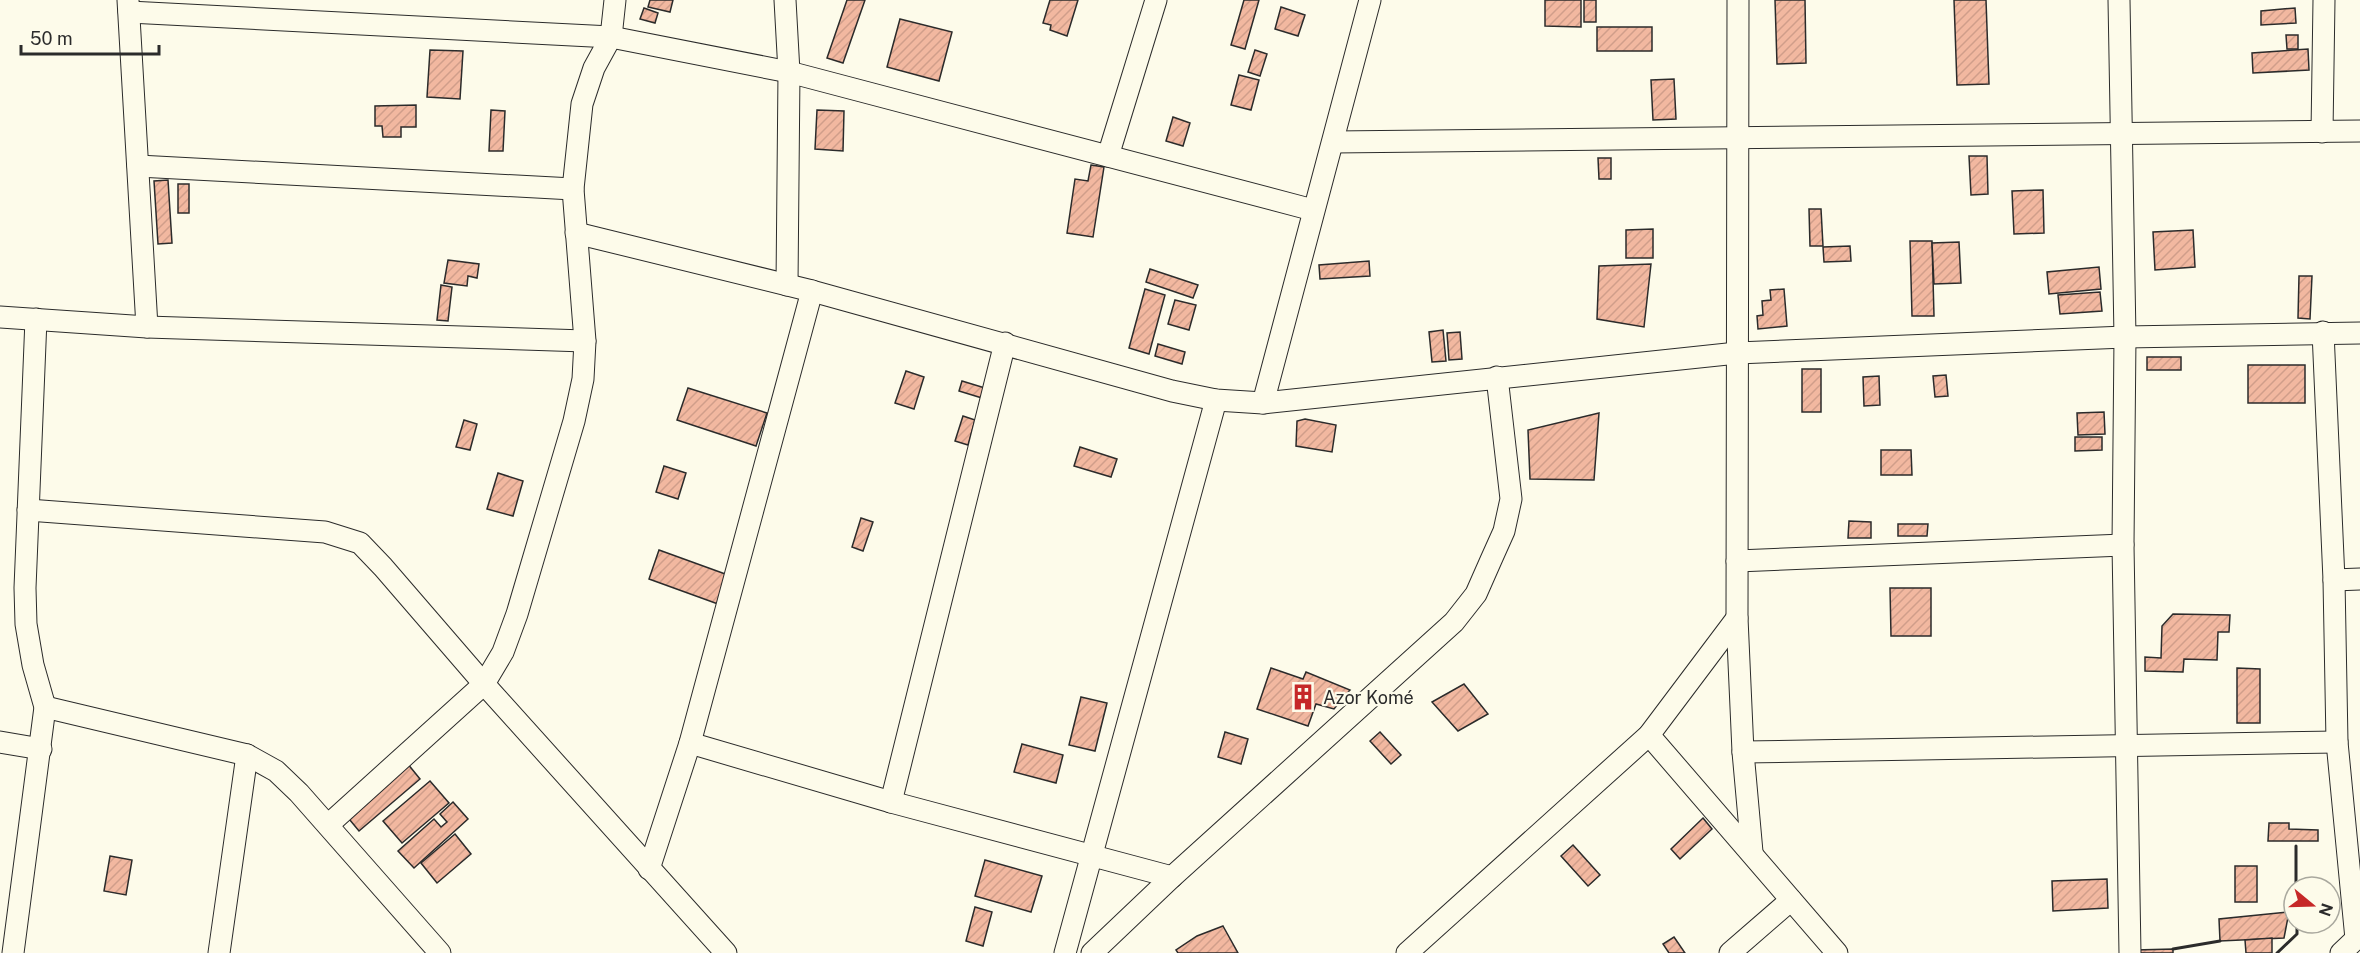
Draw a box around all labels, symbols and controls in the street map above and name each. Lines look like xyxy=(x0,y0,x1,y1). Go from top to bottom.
scale bar xyxy=(21,18,159,56)
text: 50 m xyxy=(30,28,73,49)
building icon: Azor Komé xyxy=(1288,682,1318,712)
place label: Azor Komé xyxy=(1323,687,1414,708)
north arrow xyxy=(2282,875,2342,935)
text: N xyxy=(2315,901,2337,919)

